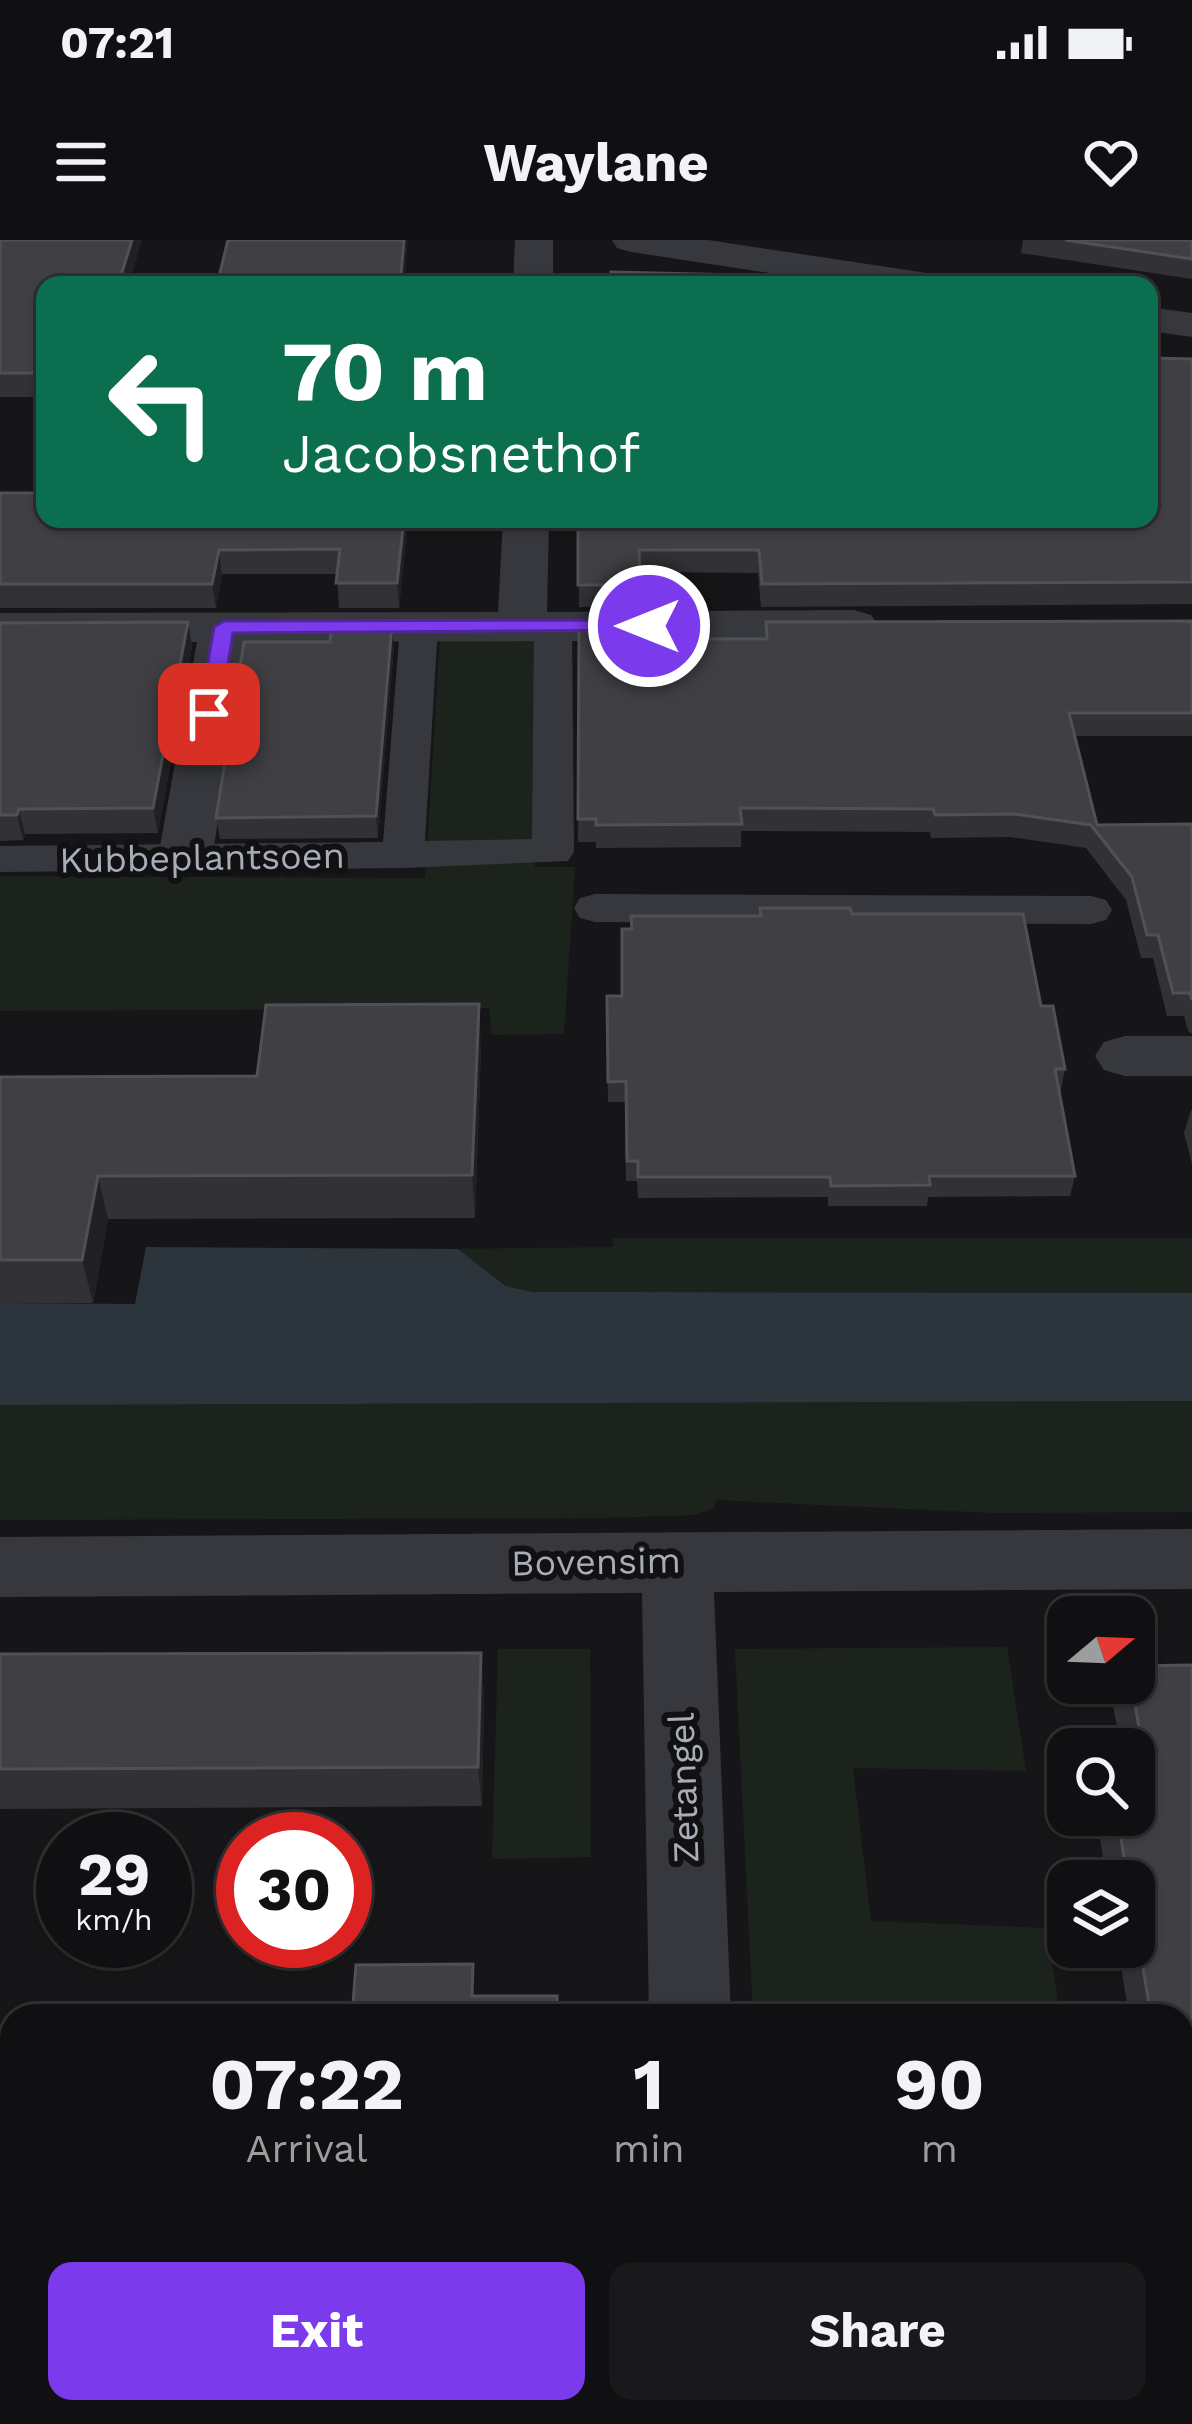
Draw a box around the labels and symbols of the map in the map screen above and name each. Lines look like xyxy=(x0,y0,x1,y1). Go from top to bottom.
position arrow xyxy=(586,563,712,689)
pin xyxy=(158,663,260,765)
street label: Kubbeplantsoen xyxy=(59,835,345,881)
street label: Bovensim xyxy=(511,1540,681,1584)
north arrow xyxy=(1047,1596,1155,1704)
street label: Zetangel xyxy=(660,1712,708,1864)
speed limit sign: 30 xyxy=(216,1812,372,1968)

